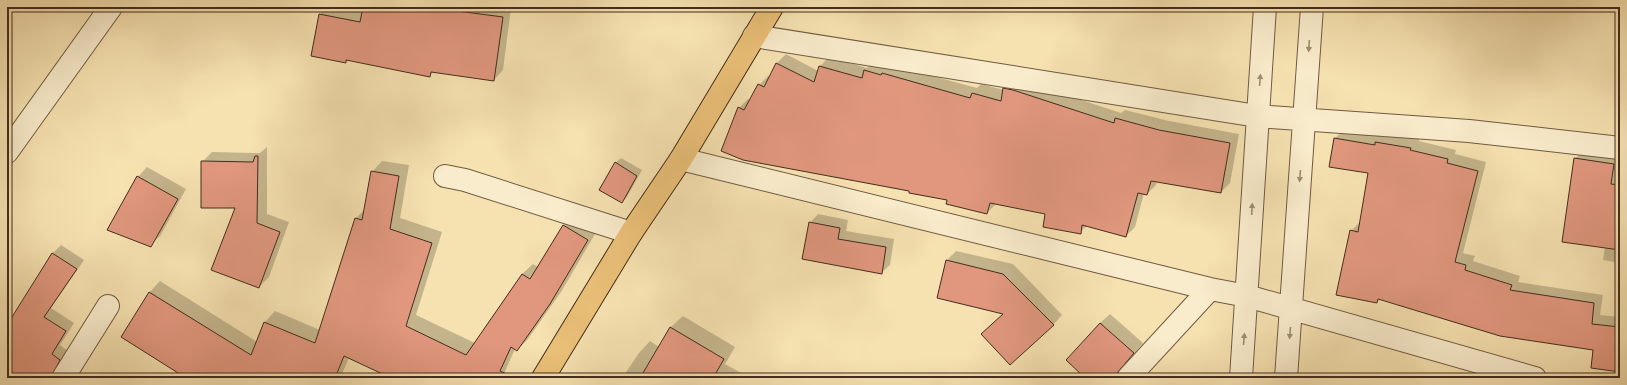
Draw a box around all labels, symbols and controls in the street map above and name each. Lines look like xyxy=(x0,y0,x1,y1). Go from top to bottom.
one-way arrow xyxy=(1306,40,1313,52)
one-way arrow xyxy=(1256,74,1263,86)
one-way arrow xyxy=(1297,170,1304,182)
one-way arrow xyxy=(1249,202,1255,215)
one-way arrow xyxy=(1286,327,1293,339)
one-way arrow xyxy=(1240,333,1247,345)

